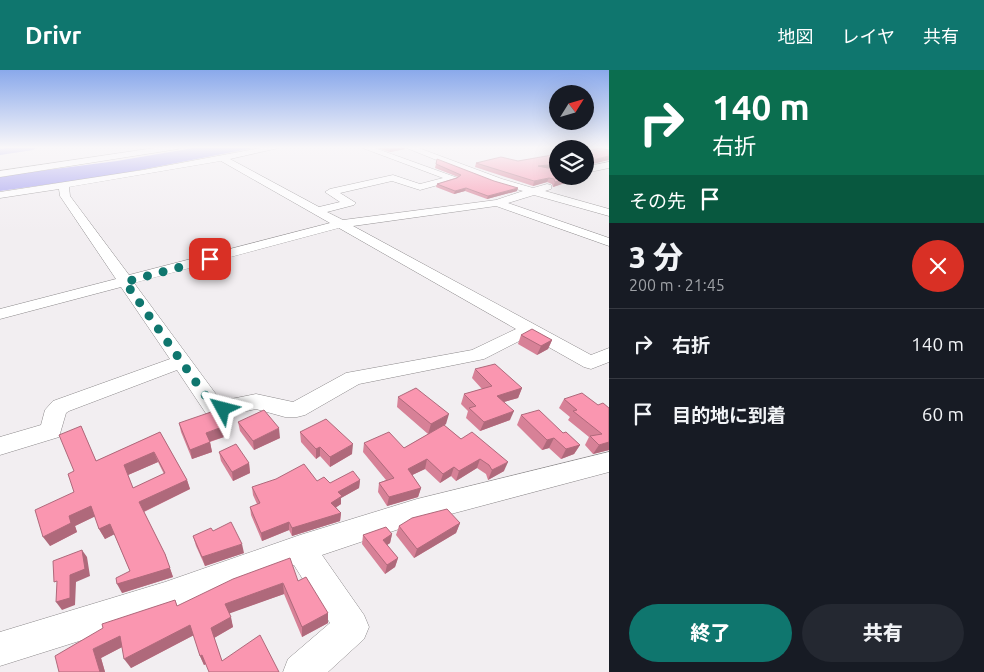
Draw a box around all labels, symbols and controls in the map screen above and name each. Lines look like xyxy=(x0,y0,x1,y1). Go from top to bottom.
text: Drivr xyxy=(25,22,81,49)
text: 地図 xyxy=(778,26,814,46)
text: レイヤ xyxy=(842,26,895,46)
text: 共有 xyxy=(923,26,959,46)
north arrow xyxy=(549,85,594,130)
map controls xyxy=(549,85,594,185)
text: 140 m xyxy=(712,87,810,127)
icon: right xyxy=(629,90,694,155)
text: 右折 xyxy=(712,133,756,158)
button: layers xyxy=(549,140,594,185)
icon: arrive xyxy=(696,185,724,213)
text: その先 xyxy=(629,190,686,212)
pin xyxy=(189,238,231,280)
text: 3 分 xyxy=(629,240,683,274)
button: close xyxy=(912,240,964,292)
icon: arrive xyxy=(196,245,224,273)
text: 200 m · 21:45 xyxy=(629,276,725,294)
icon: right xyxy=(629,330,657,358)
text: 140 m xyxy=(911,333,964,355)
text: 右折 xyxy=(672,334,710,356)
position arrow xyxy=(196,382,248,434)
icon: arrive xyxy=(629,400,657,428)
text: 60 m xyxy=(922,403,964,425)
text: 目的地に到着 xyxy=(672,404,786,426)
button: 終了 xyxy=(629,604,792,662)
button: 共有 xyxy=(802,604,964,662)

